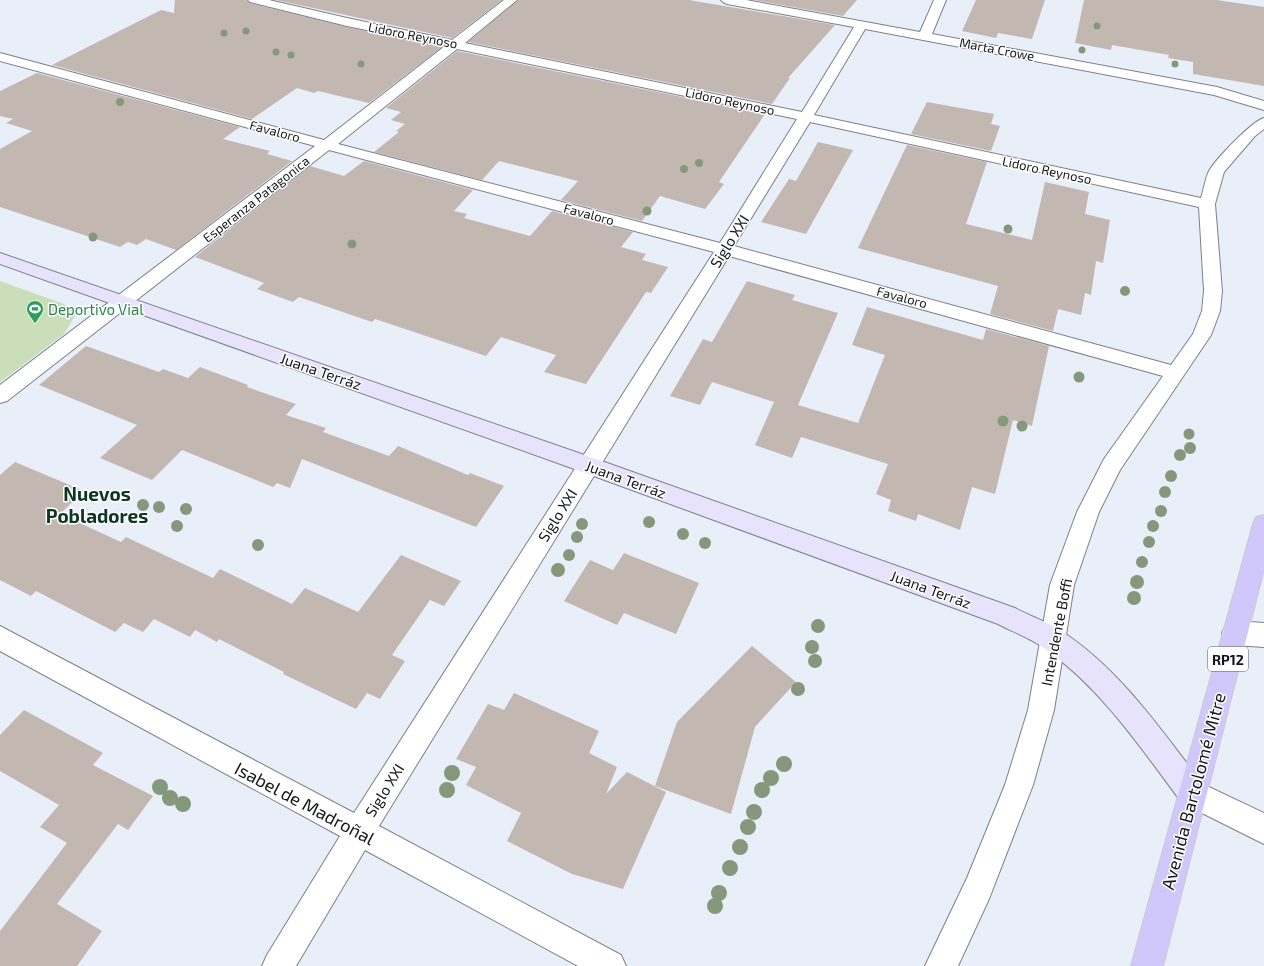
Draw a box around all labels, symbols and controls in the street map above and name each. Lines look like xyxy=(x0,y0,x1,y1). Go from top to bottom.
street label: Lidoro Reynoso xyxy=(367,18,459,52)
street label: Marta Crowe xyxy=(958,34,1036,64)
street label: Lidoro Reynoso xyxy=(684,84,776,118)
street label: Favaloro xyxy=(248,117,302,145)
street label: Esperanza Patagonica xyxy=(200,152,312,246)
street label: Lidoro Reynoso xyxy=(1001,153,1093,187)
street label: Favaloro xyxy=(562,200,616,228)
street label: Siglo XXI xyxy=(706,211,752,271)
street label: Favaloro xyxy=(875,283,929,311)
sports icon: Deportivo Vial xyxy=(25,299,45,324)
place label: Deportivo Vial xyxy=(48,300,144,318)
street label: Juana Terráz xyxy=(278,349,364,393)
street label: Juana Terráz xyxy=(583,456,669,502)
district label: Nuevos Pobladores xyxy=(46,482,148,527)
street label: Siglo XXI xyxy=(534,485,580,545)
street label: Juana Terráz xyxy=(888,566,974,612)
street label: Intendente Boffi xyxy=(1037,577,1075,687)
road number: RP12 xyxy=(1208,647,1248,671)
street label: Avenida Bartolomé Mitre xyxy=(1156,690,1230,892)
street label: Isabel de Madroñal xyxy=(231,757,379,850)
street label: Siglo XXI xyxy=(361,760,407,820)

